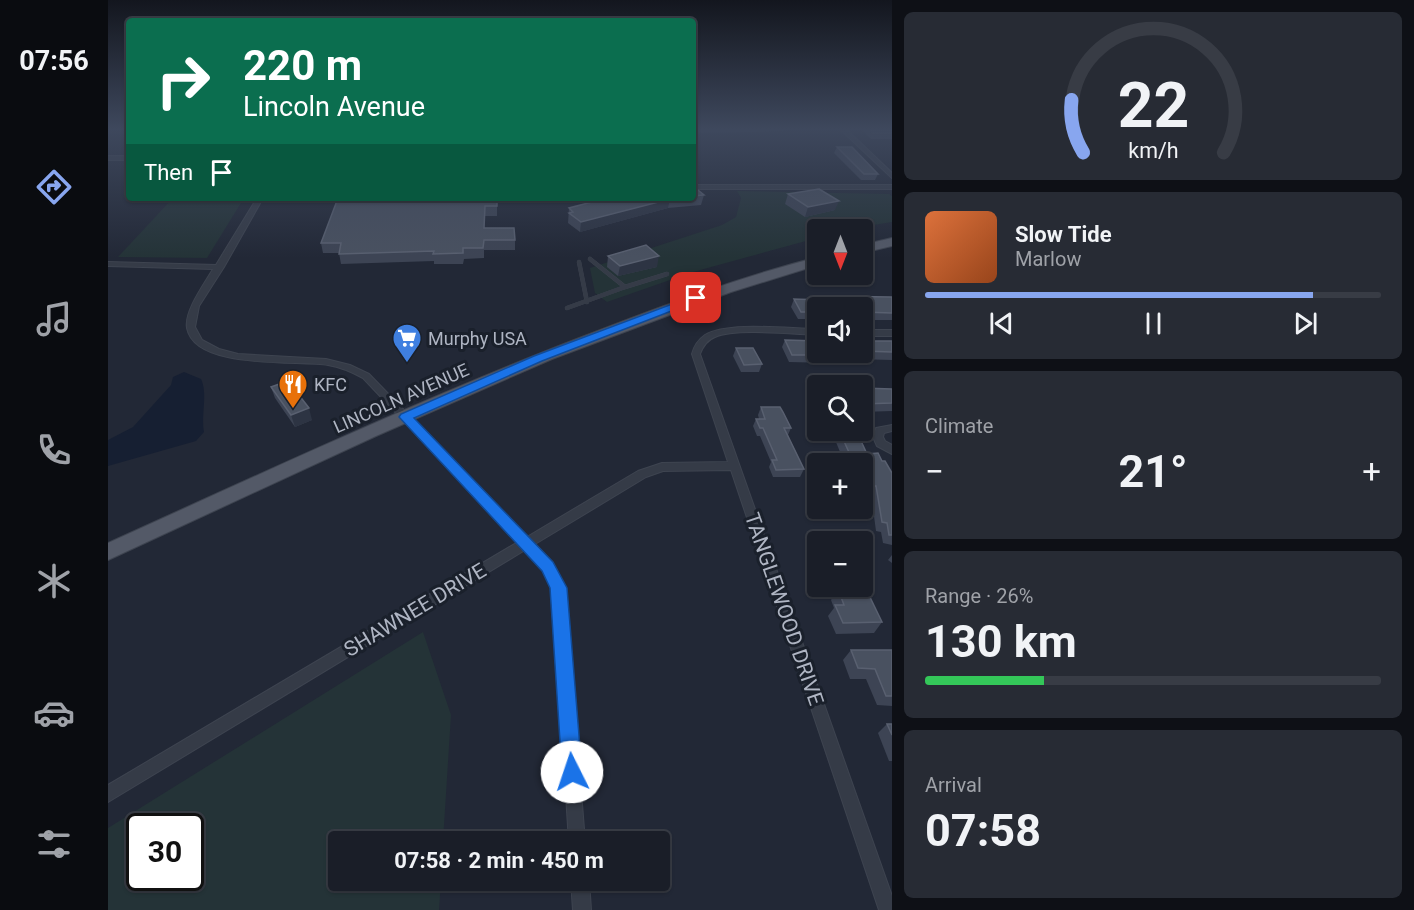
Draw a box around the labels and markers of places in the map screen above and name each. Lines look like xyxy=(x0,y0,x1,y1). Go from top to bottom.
pin xyxy=(670,272,721,323)
supermarket icon: Murphy USA xyxy=(391,322,423,364)
place label: Murphy USA xyxy=(428,328,527,349)
restaurant icon: KFC xyxy=(277,368,309,410)
place label: KFC xyxy=(314,374,347,395)

